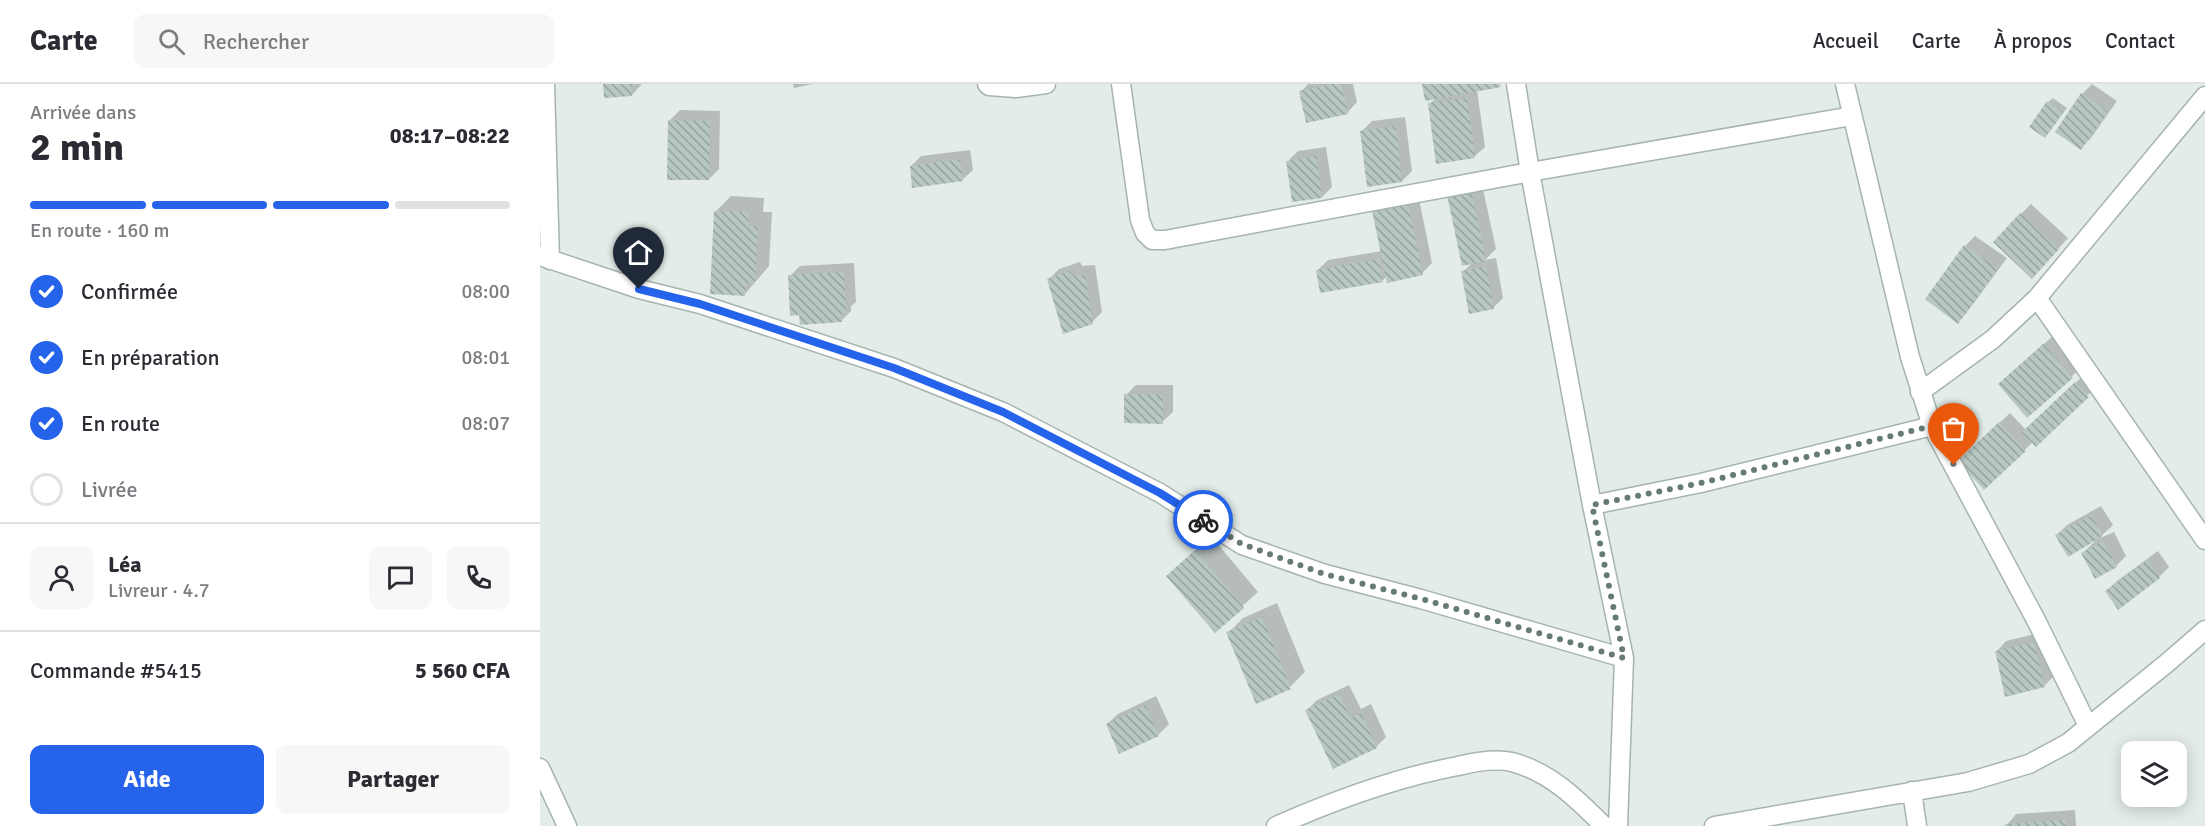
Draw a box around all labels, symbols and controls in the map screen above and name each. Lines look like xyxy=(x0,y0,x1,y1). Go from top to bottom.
search box xyxy=(134,14,554,68)
text: Carte xyxy=(30,24,98,58)
icon: search xyxy=(155,25,188,58)
text: Rechercher xyxy=(203,28,309,55)
text: Accueil xyxy=(1813,28,1879,54)
text: Carte xyxy=(1912,28,1961,54)
text: À propos xyxy=(1994,28,2072,54)
text: Contact xyxy=(2105,28,2175,54)
text: Arrivée dans xyxy=(30,100,136,125)
text: 08:17–08:22 xyxy=(390,122,510,149)
text: 2 min xyxy=(30,123,124,171)
text: En route · 160 m xyxy=(30,218,169,243)
pin xyxy=(613,227,664,289)
icon: home xyxy=(622,236,655,269)
icon: check xyxy=(30,275,63,308)
text: Confirmée xyxy=(81,278,178,305)
text: 08:00 xyxy=(461,279,510,304)
icon: check xyxy=(30,341,63,374)
text: En préparation xyxy=(81,344,220,371)
text: 08:01 xyxy=(461,345,510,370)
pin xyxy=(1928,403,1979,465)
icon: check xyxy=(30,407,63,440)
text: En route xyxy=(81,410,160,437)
text: 08:07 xyxy=(461,411,510,436)
icon: bag xyxy=(1937,412,1970,445)
text: Livrée xyxy=(81,476,138,503)
courier xyxy=(1173,490,1233,550)
icon: bike xyxy=(1187,504,1220,537)
button: person xyxy=(30,546,93,609)
button: chat xyxy=(369,546,432,609)
button: phone xyxy=(447,546,510,609)
text: Léa xyxy=(108,551,142,578)
text: Livreur · 4.7 xyxy=(108,578,209,603)
text: Commande #5415 xyxy=(30,657,202,684)
text: 5 560 CFA xyxy=(415,657,510,684)
map controls xyxy=(2121,741,2187,807)
button: layers xyxy=(2121,741,2187,807)
button: Aide xyxy=(30,745,264,814)
button: Partager xyxy=(276,745,510,814)

